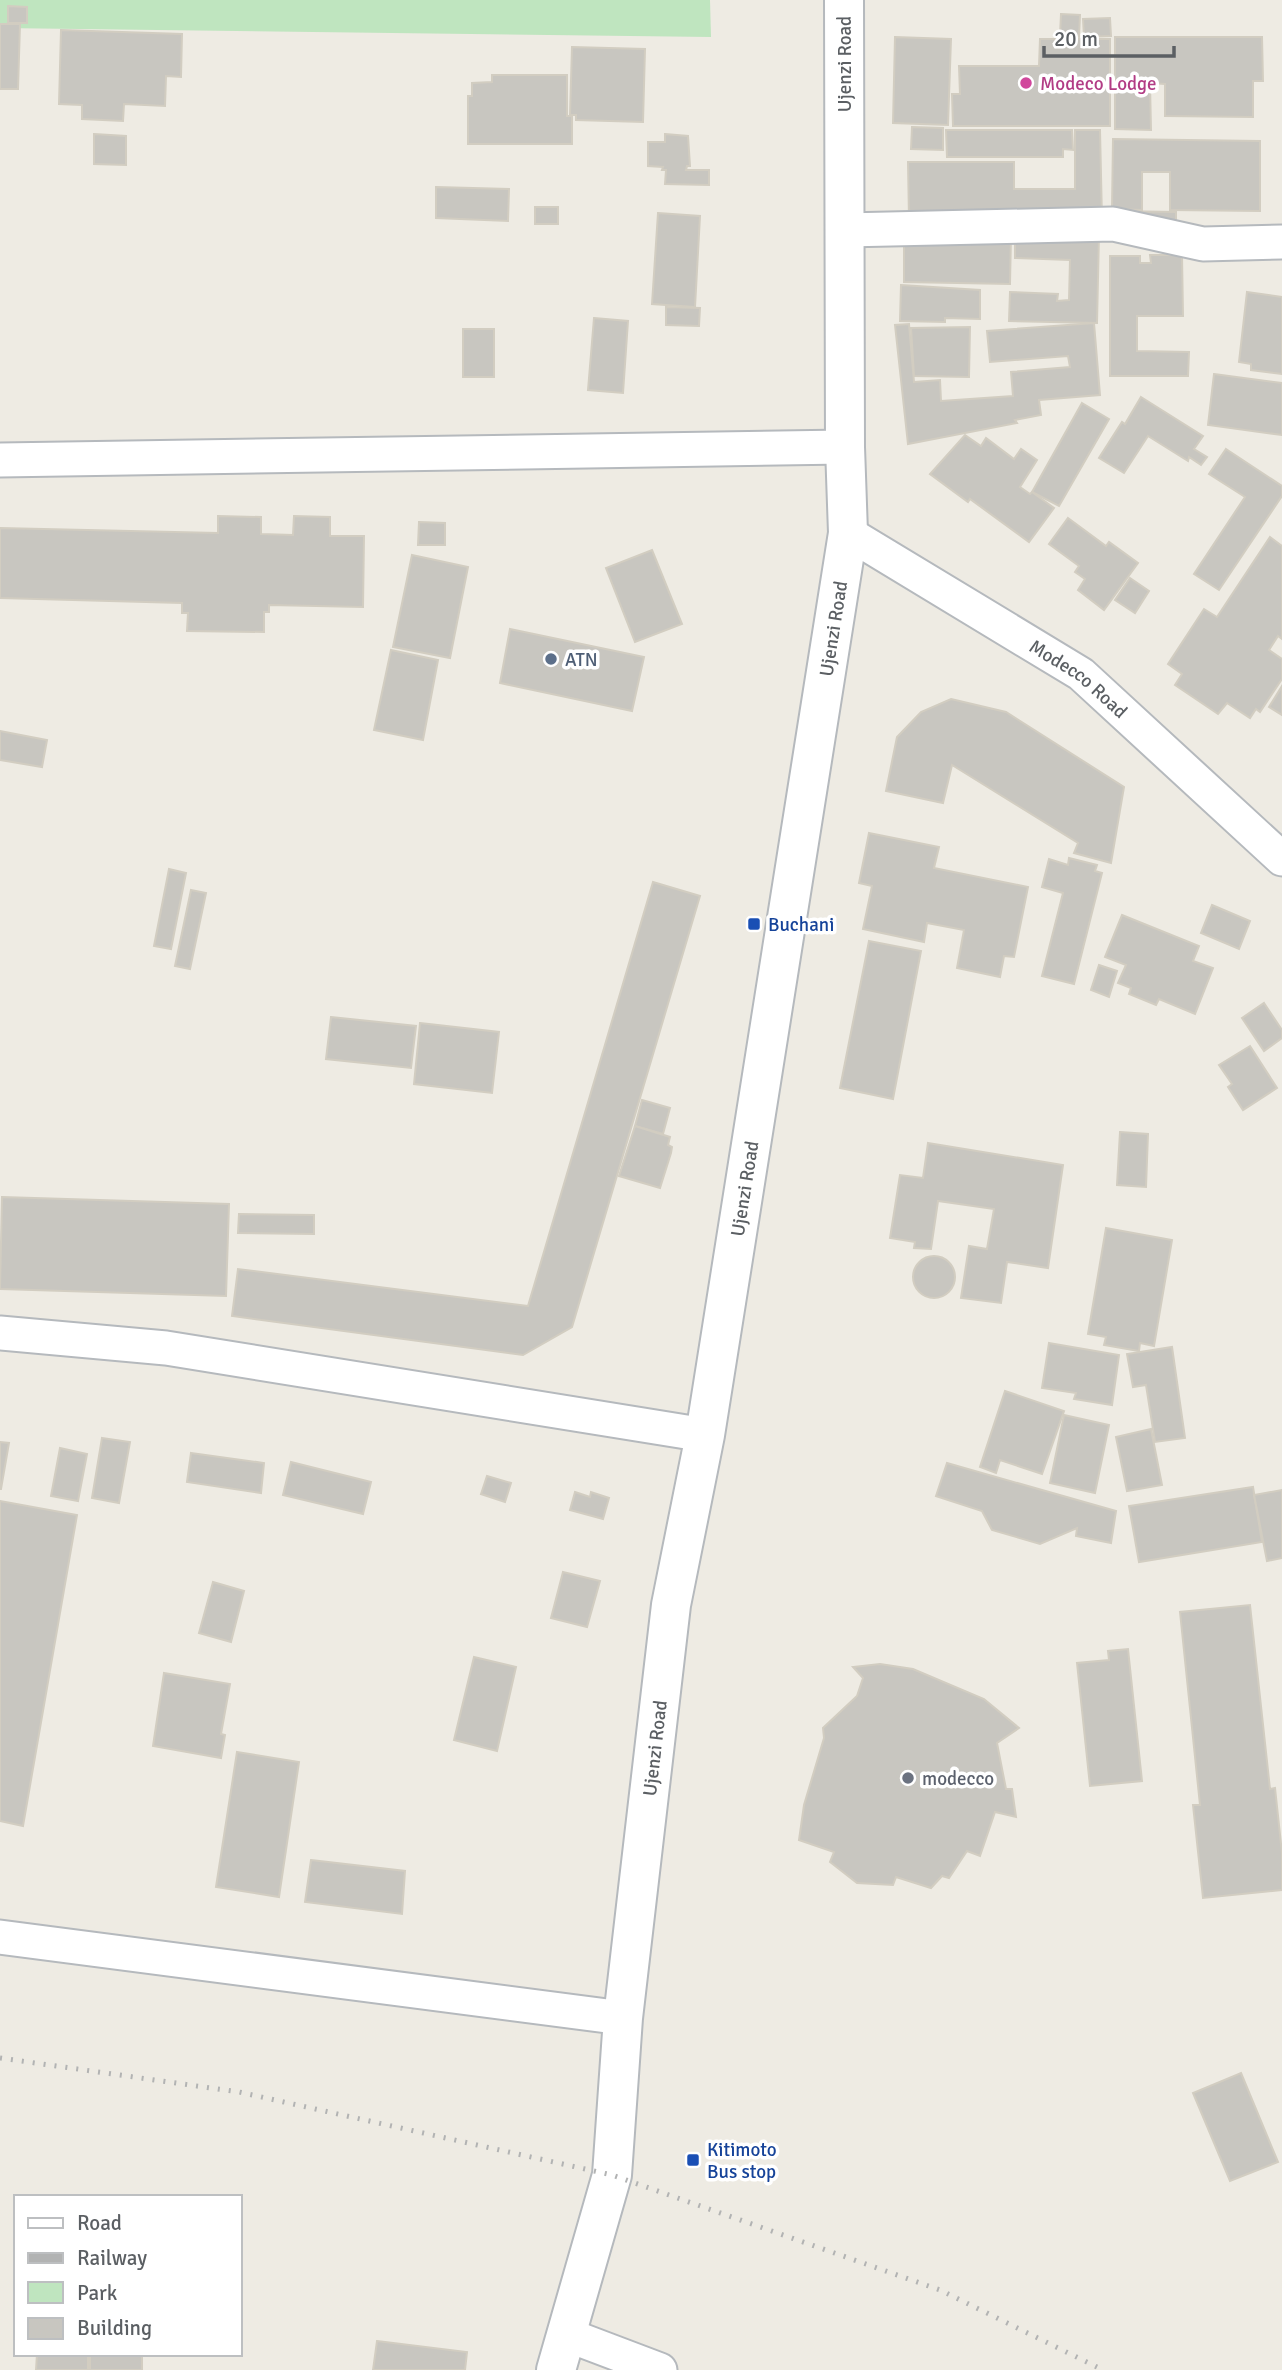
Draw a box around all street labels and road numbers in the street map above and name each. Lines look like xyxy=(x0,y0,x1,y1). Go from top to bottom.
street label: Ujenzi Road xyxy=(833,16,857,112)
street label: Ujenzi Road xyxy=(814,579,853,678)
street label: Modecco Road xyxy=(1025,635,1132,724)
street label: Ujenzi Road xyxy=(726,1139,764,1238)
street label: Ujenzi Road xyxy=(638,1699,673,1797)

